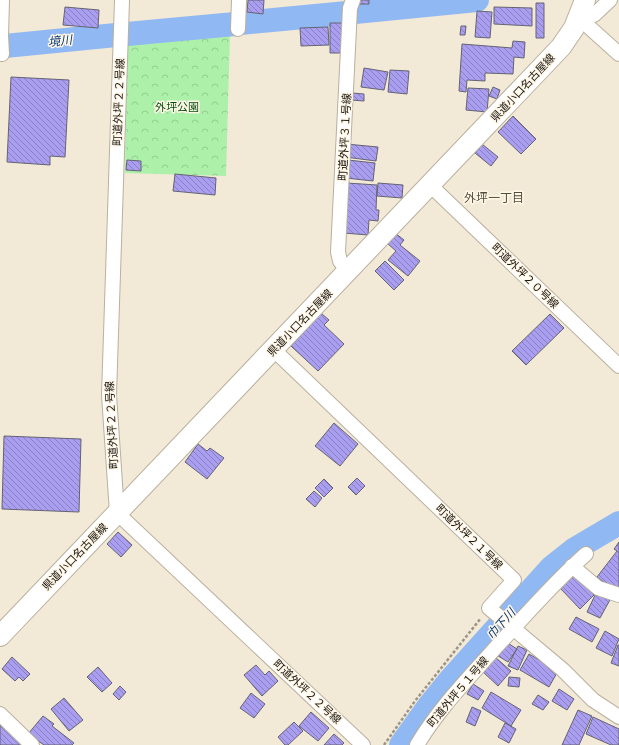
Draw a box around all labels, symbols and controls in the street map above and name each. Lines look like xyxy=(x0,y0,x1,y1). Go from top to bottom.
water label: 境川 xyxy=(47,33,75,49)
street label: 県道小口名古屋線 xyxy=(488,51,558,125)
street label: 町道外坪２２号線 xyxy=(111,58,127,146)
street label: 町道外坪３１号線 xyxy=(336,93,354,181)
park label: 外坪公園 xyxy=(155,101,199,114)
district label: 外坪一丁目 xyxy=(464,191,524,205)
street label: 町道外坪２０号線 xyxy=(489,241,561,311)
street label: 県道小口名古屋線 xyxy=(265,287,335,359)
street label: 町道外坪２２号線 xyxy=(103,381,121,469)
street label: 町道外坪２１号線 xyxy=(433,502,505,572)
street label: 県道小口名古屋線 xyxy=(40,521,110,593)
water label: 巾下川 xyxy=(484,604,520,642)
street label: 町道外坪５１号線 xyxy=(425,654,491,730)
street label: 町道外坪２２号線 xyxy=(270,657,344,727)

